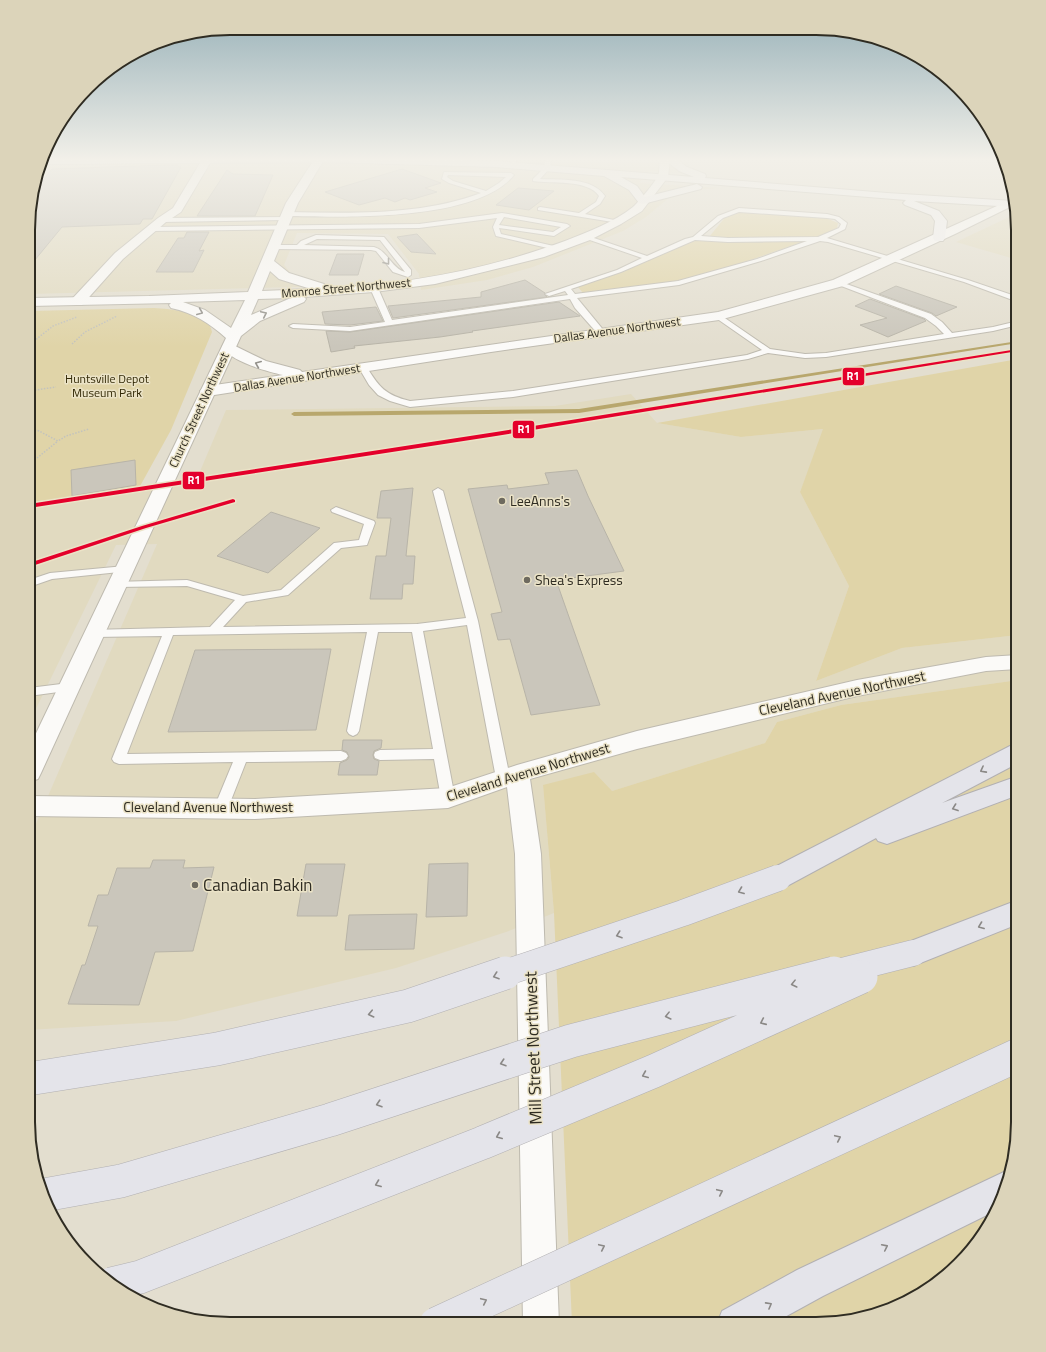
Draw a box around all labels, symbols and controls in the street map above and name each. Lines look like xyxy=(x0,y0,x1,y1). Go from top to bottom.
one-way arrow xyxy=(383,258,390,265)
street label: Monroe Street Northwest xyxy=(281,272,412,303)
one-way arrow xyxy=(196,307,203,315)
one-way arrow xyxy=(260,311,268,319)
street label: Dallas Avenue Northwest xyxy=(552,311,682,348)
street label: Church Street Northwest xyxy=(163,348,234,471)
street label: Dallas Avenue Northwest xyxy=(232,358,362,397)
one-way arrow xyxy=(255,361,263,369)
line badge: R1 xyxy=(842,367,865,386)
text: R1 xyxy=(847,368,859,384)
park label: Huntsville Depot Museum Park xyxy=(65,369,150,402)
line badge: R1 xyxy=(512,420,535,439)
text: R1 xyxy=(518,421,530,437)
line badge: R1 xyxy=(182,471,205,490)
text: R1 xyxy=(188,472,200,488)
place label: LeeAnns's xyxy=(510,490,570,511)
marker: LeeAnns's xyxy=(497,496,507,506)
place label: Shea's Express xyxy=(535,569,623,590)
marker: Shea's Express xyxy=(522,575,532,585)
street label: Cleveland Avenue Northwest xyxy=(757,665,927,720)
street label: Cleveland Avenue Northwest xyxy=(444,737,612,806)
one-way arrow xyxy=(980,765,987,773)
street label: Cleveland Avenue Northwest xyxy=(123,796,293,817)
one-way arrow xyxy=(951,804,958,812)
place label: Canadian Bakin xyxy=(203,872,313,898)
marker: Canadian Bakin xyxy=(190,880,200,890)
one-way arrow xyxy=(738,887,745,895)
one-way arrow xyxy=(978,922,985,930)
one-way arrow xyxy=(615,930,622,939)
street label: Mill Street Northwest xyxy=(517,971,549,1125)
one-way arrow xyxy=(492,972,499,980)
one-way arrow xyxy=(791,979,797,987)
one-way arrow xyxy=(368,1010,374,1018)
one-way arrow xyxy=(665,1011,672,1020)
one-way arrow xyxy=(760,1017,767,1025)
one-way arrow xyxy=(499,1058,506,1067)
one-way arrow xyxy=(641,1070,649,1078)
one-way arrow xyxy=(376,1099,383,1107)
one-way arrow xyxy=(495,1132,502,1140)
one-way arrow xyxy=(833,1135,841,1143)
one-way arrow xyxy=(374,1179,381,1187)
one-way arrow xyxy=(715,1189,723,1197)
one-way arrow xyxy=(597,1244,605,1252)
one-way arrow xyxy=(881,1244,889,1252)
one-way arrow xyxy=(479,1298,487,1306)
one-way arrow xyxy=(765,1302,772,1310)

